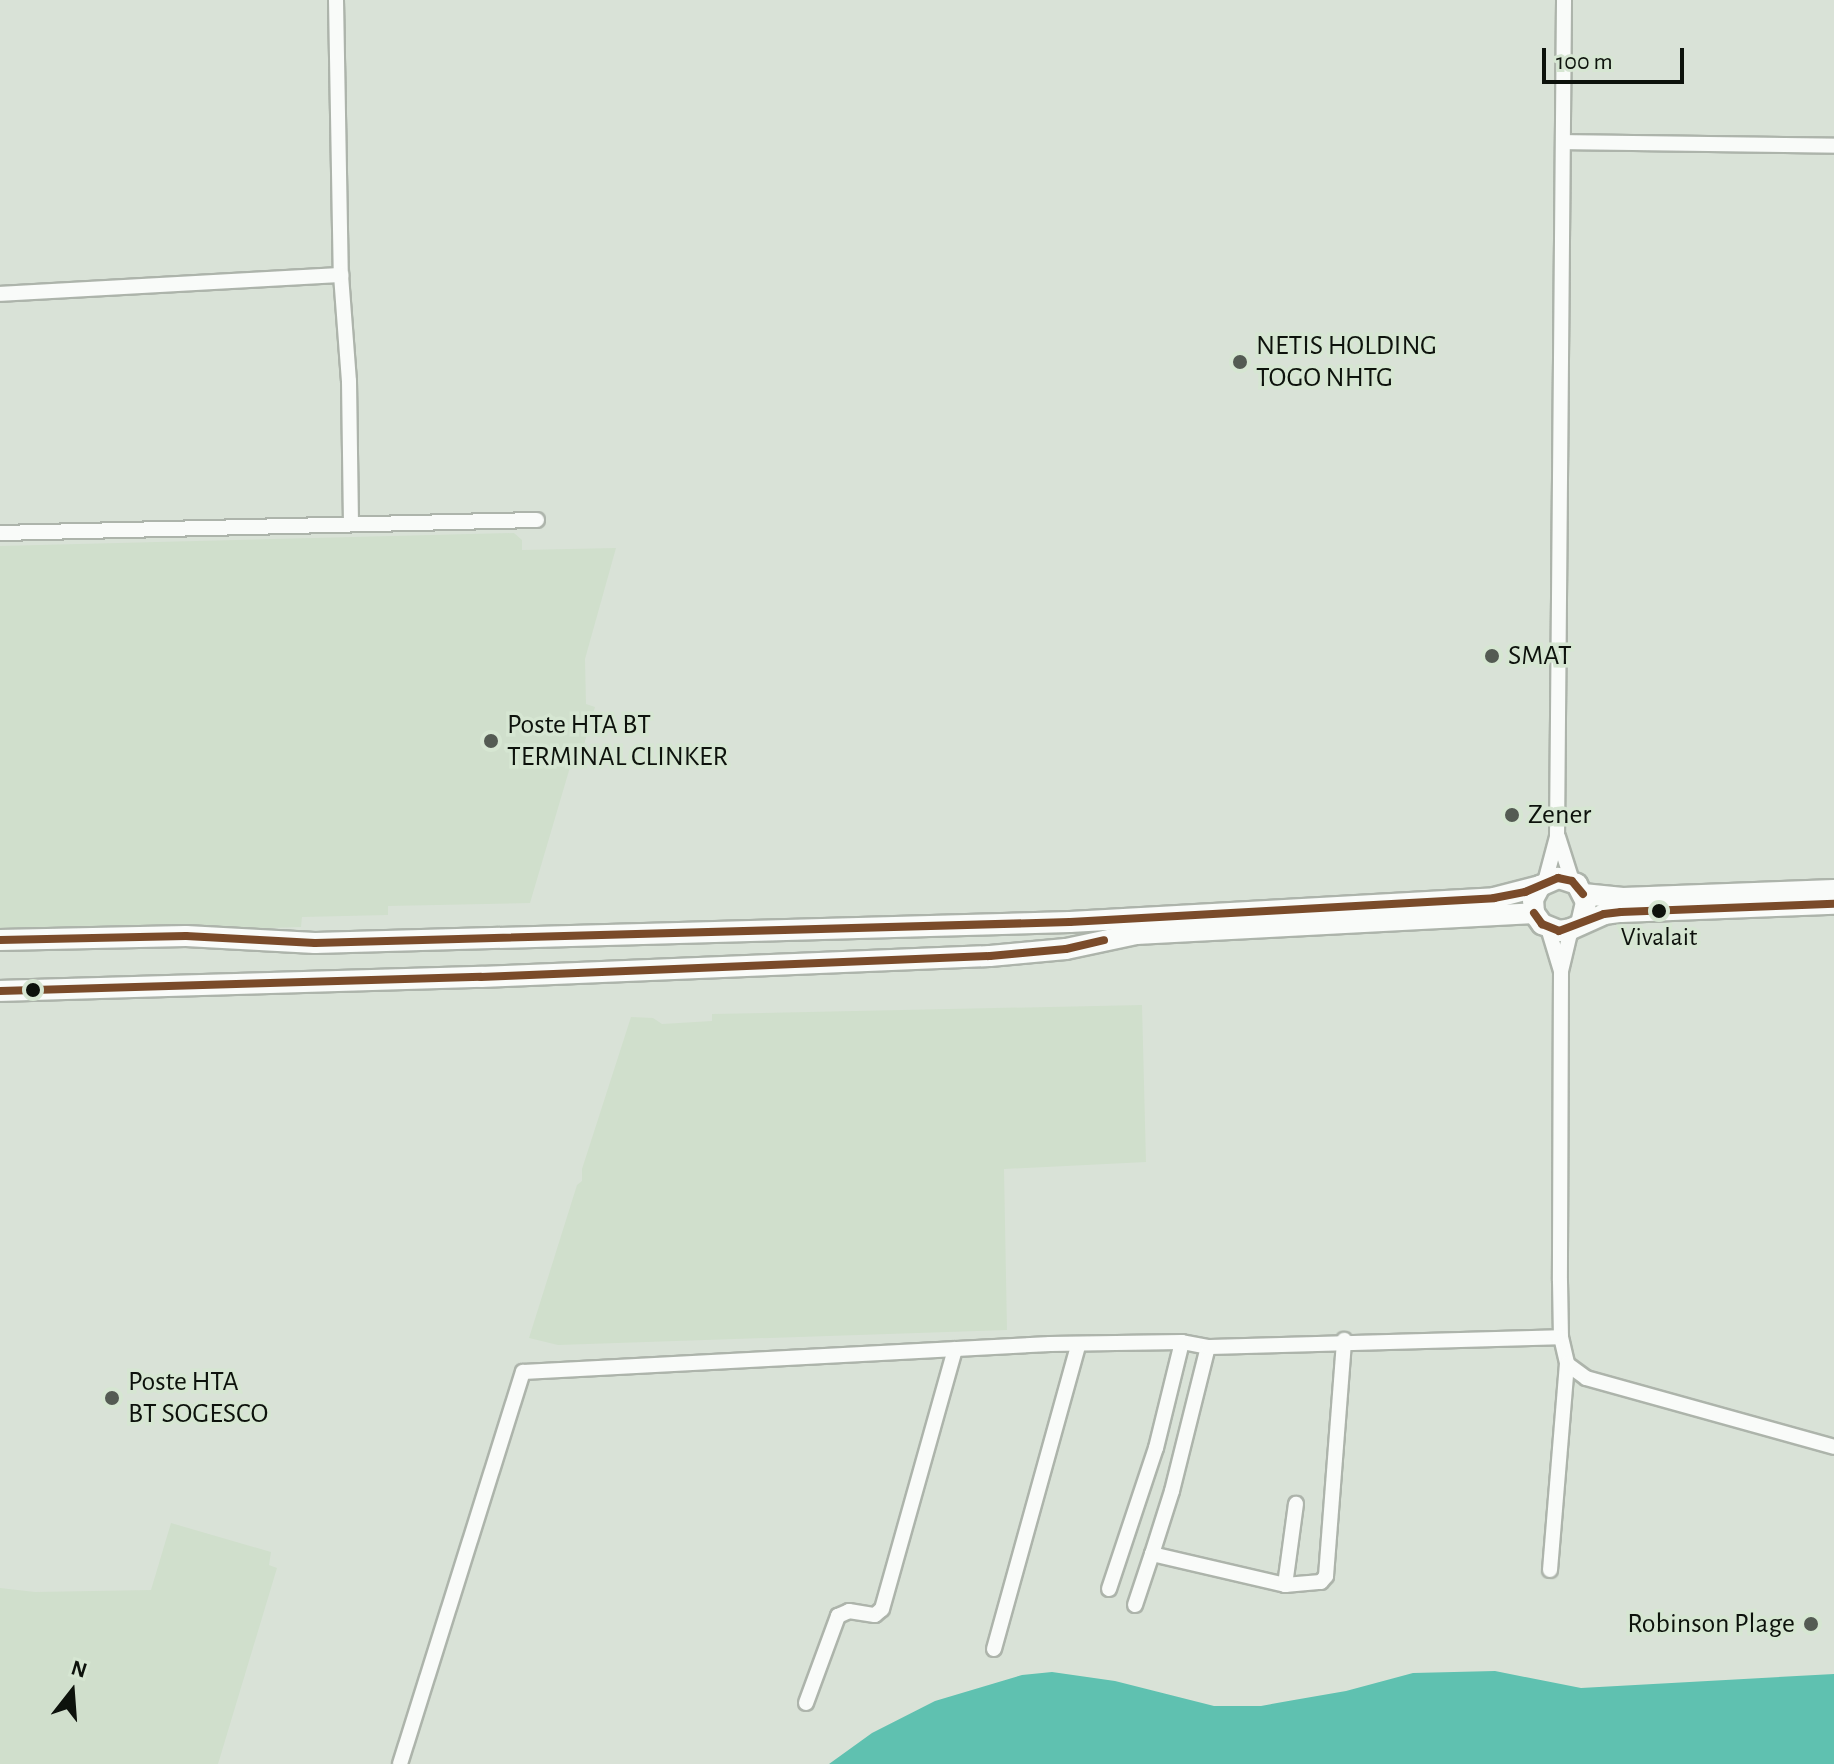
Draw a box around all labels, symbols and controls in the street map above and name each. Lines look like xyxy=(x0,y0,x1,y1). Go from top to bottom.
scale bar xyxy=(1546,32,1688,82)
text: 100 m xyxy=(1556,50,1613,74)
place label: NETIS HOLDING TOGO NHTG xyxy=(1256,329,1437,395)
marker: NETIS HOLDING TOGO NHTG xyxy=(1231,353,1249,371)
place label: SMAT xyxy=(1508,639,1572,673)
marker: SMAT xyxy=(1483,647,1501,665)
place label: Poste HTA BT TERMINAL CLINKER xyxy=(507,708,728,774)
marker: Poste HTA BT TERMINAL CLINKER xyxy=(482,732,500,750)
place label: Zener xyxy=(1528,798,1591,832)
marker: Zener xyxy=(1503,806,1521,824)
marker: Vivalait xyxy=(1651,903,1667,919)
place label: Vivalait xyxy=(1621,922,1697,954)
unlabelled marker xyxy=(25,982,41,998)
place label: Poste HTA BT SOGESCO xyxy=(128,1365,268,1431)
marker: Poste HTA BT SOGESCO xyxy=(103,1389,121,1407)
place label: Robinson Plage xyxy=(1627,1607,1795,1641)
marker: Robinson Plage xyxy=(1802,1615,1820,1633)
north arrow xyxy=(32,1652,112,1732)
text: N xyxy=(68,1656,90,1682)

